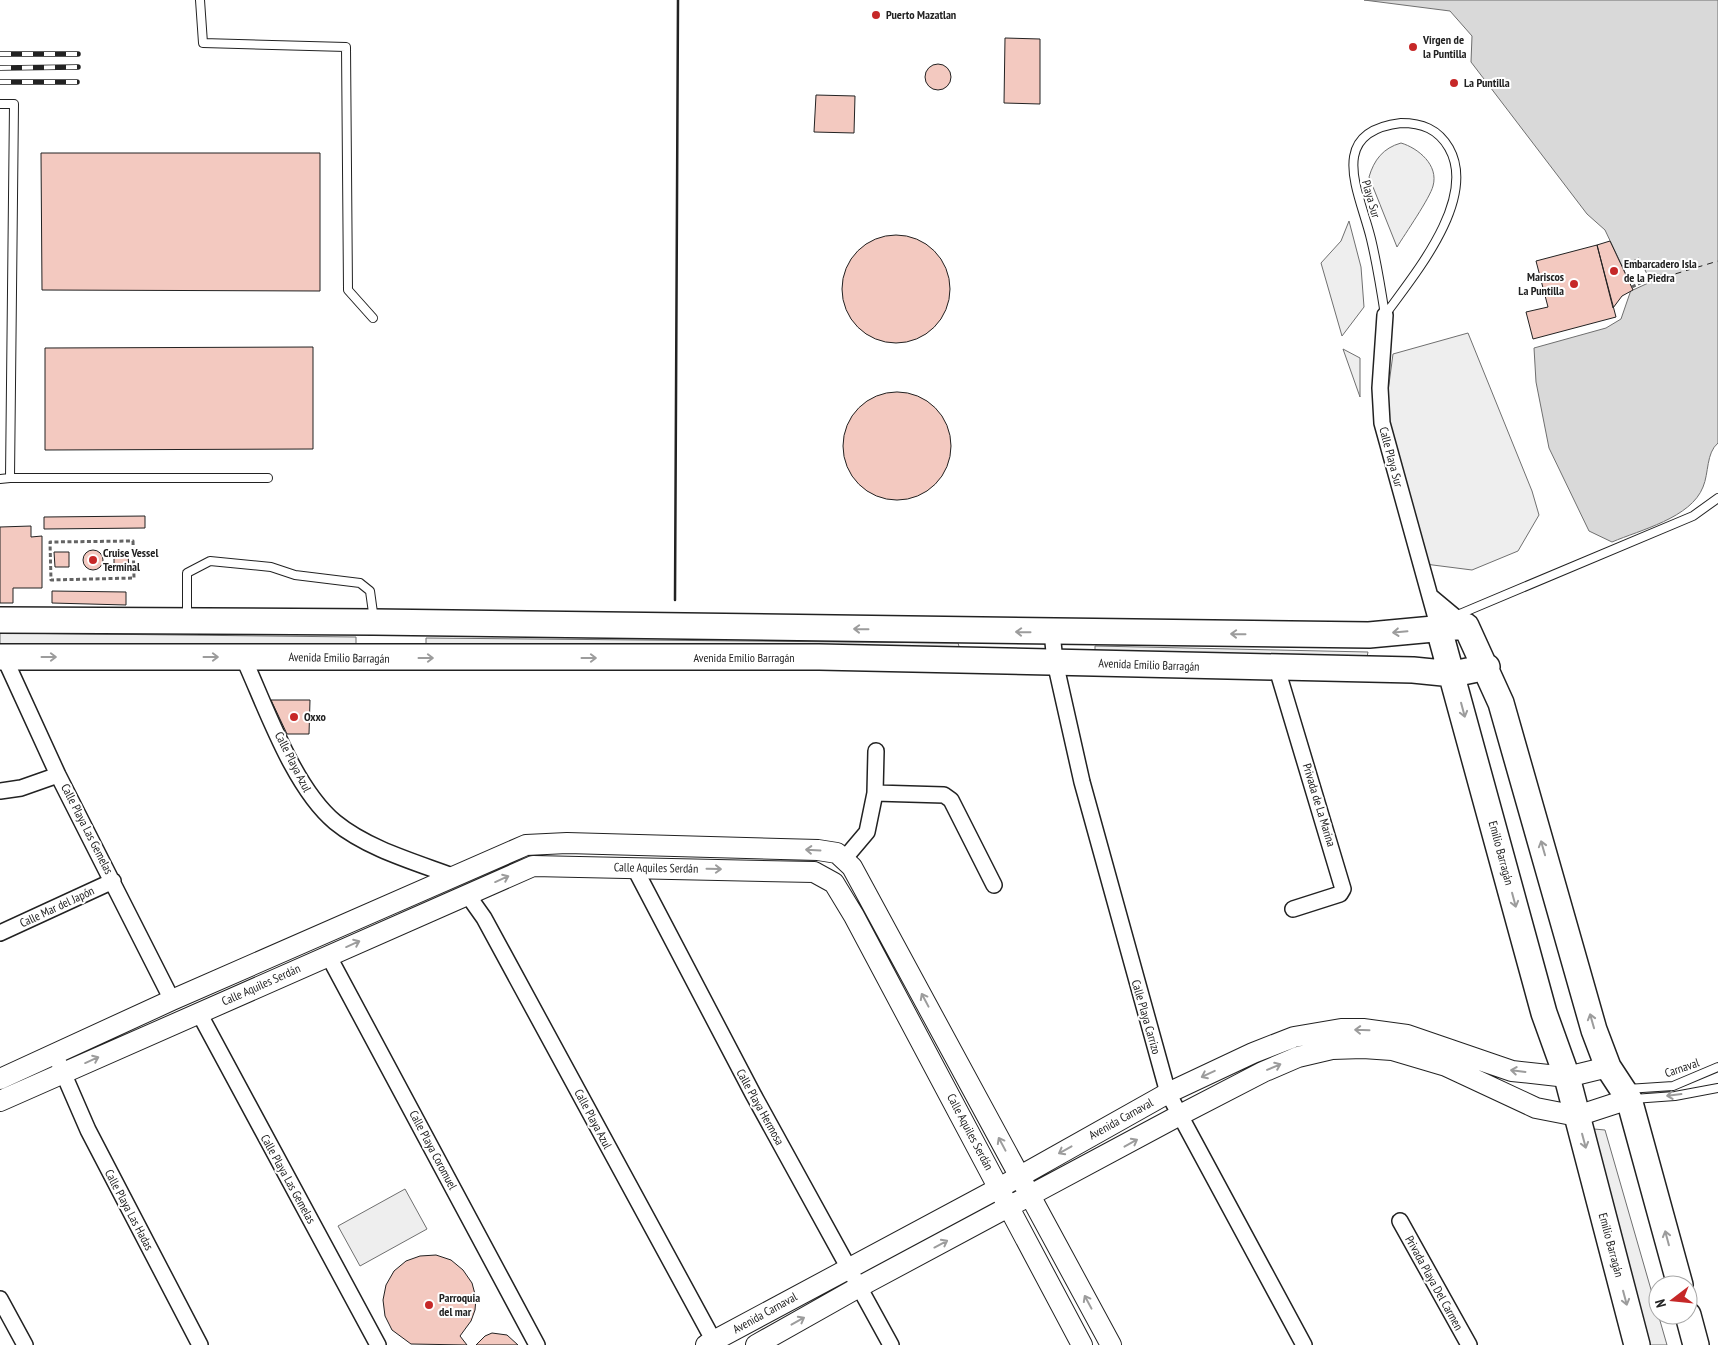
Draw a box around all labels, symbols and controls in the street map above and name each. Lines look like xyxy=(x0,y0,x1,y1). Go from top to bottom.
place label: Puerto Mazatlan xyxy=(886,7,956,22)
marker: Puerto Mazatlan xyxy=(870,9,882,21)
place label: Virgen de la Puntilla xyxy=(1422,32,1467,61)
marker: Virgen de la Puntilla xyxy=(1407,41,1419,53)
place label: La Puntilla xyxy=(1464,75,1510,90)
marker: La Puntilla xyxy=(1448,77,1460,89)
street label: Playa Sur xyxy=(1359,178,1384,220)
place label: Embarcadero Isla de la Piedra xyxy=(1624,256,1697,285)
marker: Embarcadero Isla de la Piedra xyxy=(1608,265,1620,277)
place label: Mariscos La Puntilla xyxy=(1518,269,1564,298)
marker: Mariscos La Puntilla xyxy=(1568,278,1580,290)
street label: Calle Playa Sur xyxy=(1376,425,1407,489)
place label: Cruise Vessel Terminal xyxy=(103,545,158,574)
marker: Cruise Vessel Terminal xyxy=(87,554,99,566)
one-way arrow xyxy=(853,624,869,634)
one-way arrow xyxy=(1015,627,1032,637)
one-way arrow xyxy=(1393,628,1409,637)
one-way arrow xyxy=(1230,629,1246,639)
street label: Avenida Emilio Barragán xyxy=(288,649,390,666)
street label: Avenida Emilio Barragán xyxy=(693,650,795,665)
one-way arrow xyxy=(40,652,56,662)
one-way arrow xyxy=(202,652,219,662)
one-way arrow xyxy=(418,653,434,663)
one-way arrow xyxy=(580,653,596,663)
street label: Avenida Emilio Barragán xyxy=(1098,655,1200,674)
one-way arrow xyxy=(1458,701,1468,717)
place label: Oxxo xyxy=(304,709,327,724)
marker: Oxxo xyxy=(288,711,300,723)
street label: Calle Playa Azul xyxy=(272,729,315,795)
street label: Privada de La Marina xyxy=(1300,761,1339,848)
street label: Calle Playa Las Gemelas xyxy=(58,781,117,877)
street label: Emilio Barragán xyxy=(1486,819,1517,887)
one-way arrow xyxy=(1537,841,1547,857)
one-way arrow xyxy=(805,845,822,855)
street label: Calle Aquiles Serdán xyxy=(614,859,698,876)
one-way arrow xyxy=(706,864,722,874)
one-way arrow xyxy=(494,874,509,883)
street label: Calle Mar del Japón xyxy=(17,883,96,930)
one-way arrow xyxy=(1510,892,1519,908)
one-way arrow xyxy=(345,939,360,949)
street label: Calle Aquiles Serdán xyxy=(219,961,302,1009)
street label: Calle Playa Carrizo xyxy=(1129,978,1164,1056)
one-way arrow xyxy=(920,994,930,1008)
one-way arrow xyxy=(1586,1014,1596,1030)
one-way arrow xyxy=(1355,1025,1371,1034)
one-way arrow xyxy=(84,1055,99,1065)
street label: Carnaval xyxy=(1662,1055,1701,1080)
one-way arrow xyxy=(1266,1062,1281,1071)
street label: Calle Playa Hermosa xyxy=(733,1066,788,1148)
one-way arrow xyxy=(1511,1066,1527,1076)
one-way arrow xyxy=(1201,1070,1216,1079)
street label: Calle Playa Azul xyxy=(571,1086,616,1151)
one-way arrow xyxy=(1666,1090,1682,1100)
street label: Calle Aquiles Serdán xyxy=(944,1091,997,1173)
street label: Avenida Carnaval xyxy=(1086,1095,1156,1142)
street label: Calle Playa Coromuel xyxy=(406,1108,461,1192)
street label: Calle Playa Las Gemelas xyxy=(258,1132,319,1226)
one-way arrow xyxy=(1580,1132,1589,1148)
one-way arrow xyxy=(997,1137,1006,1152)
one-way arrow xyxy=(1123,1137,1137,1147)
one-way arrow xyxy=(1058,1146,1073,1156)
street label: Calle Playa Las Hadas xyxy=(102,1167,157,1253)
street label: Emilio Barragán xyxy=(1596,1211,1627,1279)
one-way arrow xyxy=(1662,1230,1671,1246)
street label: Privada Playa Del Carmen xyxy=(1402,1233,1467,1333)
one-way arrow xyxy=(933,1239,948,1248)
north arrow xyxy=(1648,1275,1698,1325)
street label: Avenida Carnaval xyxy=(730,1289,800,1336)
one-way arrow xyxy=(1621,1289,1630,1305)
place label: Parroquia del mar xyxy=(439,1290,480,1319)
one-way arrow xyxy=(1082,1295,1092,1310)
text: N xyxy=(1651,1297,1670,1310)
marker: Parroquia del mar xyxy=(423,1299,435,1311)
one-way arrow xyxy=(790,1316,805,1325)

